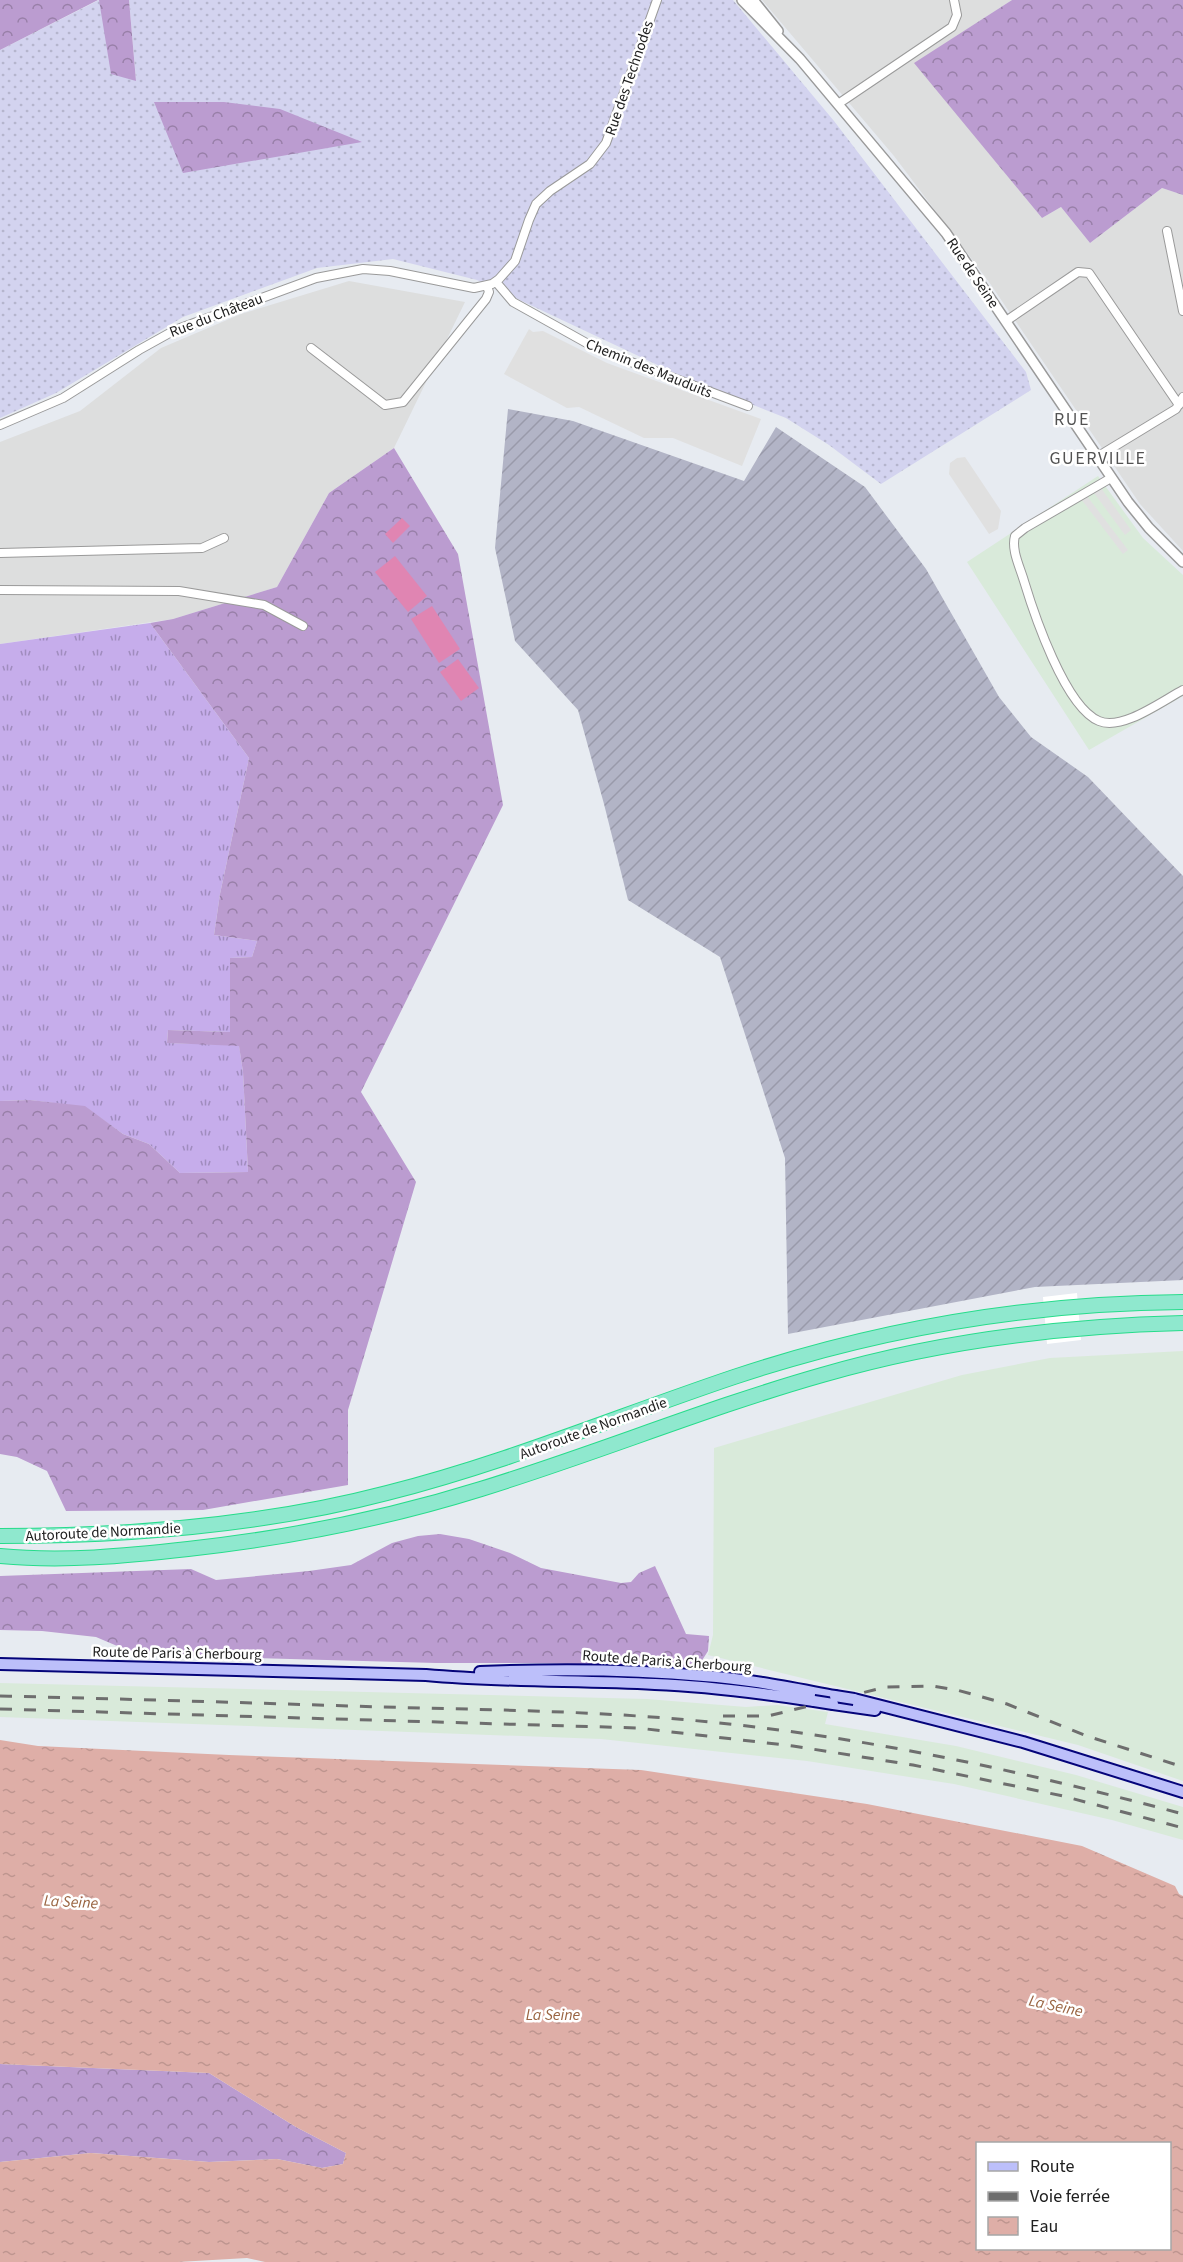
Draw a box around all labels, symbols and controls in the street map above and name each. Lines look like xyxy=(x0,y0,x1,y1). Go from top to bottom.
street label: Rue des Technodes xyxy=(600,18,659,138)
street label: Rue de Seine xyxy=(941,234,1004,313)
street label: Rue du Château xyxy=(166,288,266,343)
street label: Chemin des Mauduits xyxy=(582,334,715,403)
district label: RUE xyxy=(1054,407,1090,432)
district label: GUERVILLE xyxy=(1049,446,1147,471)
street label: Autoroute de Normandie xyxy=(517,1392,670,1465)
street label: Autoroute de Normandie xyxy=(25,1518,181,1547)
street label: Route de Paris à Cherbourg xyxy=(92,1642,262,1665)
street label: Route de Paris à Cherbourg xyxy=(582,1645,753,1678)
water label: La Seine xyxy=(43,1890,99,1914)
water label: La Seine xyxy=(1027,1990,1085,2022)
water label: La Seine xyxy=(526,2004,581,2026)
legend xyxy=(976,2142,1171,2250)
text: Route xyxy=(1030,2154,1074,2179)
text: Voie ferrée xyxy=(1030,2184,1110,2209)
text: Eau xyxy=(1030,2214,1058,2239)

